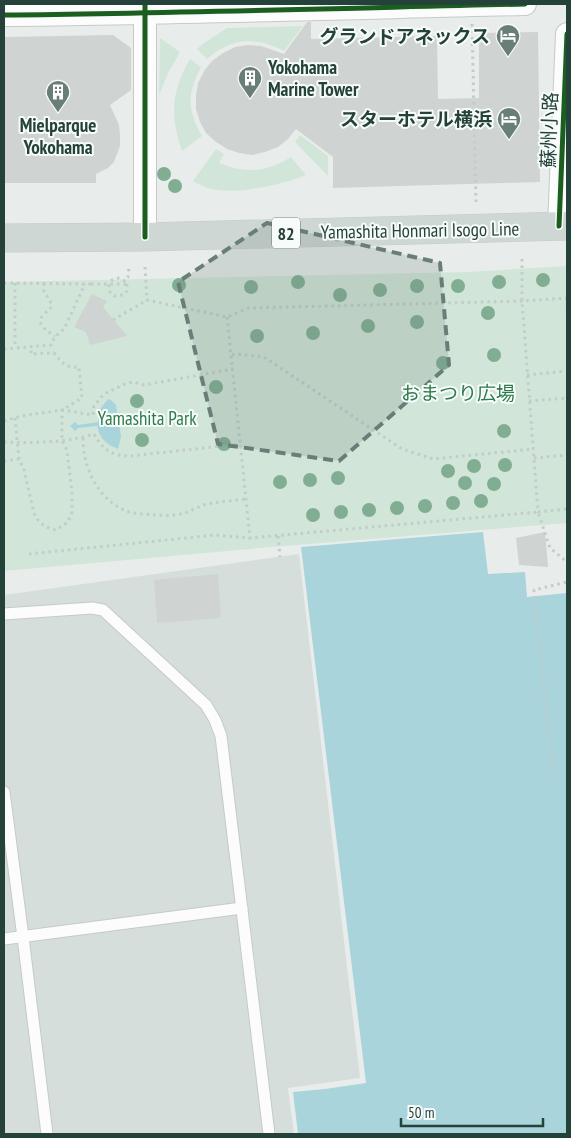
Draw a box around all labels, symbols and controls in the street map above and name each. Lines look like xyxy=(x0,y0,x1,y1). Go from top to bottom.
hotel icon: グランドアネックス xyxy=(495,23,521,57)
place label: グランドアネックス xyxy=(320,24,490,48)
place label: Yokohama Marine Tower xyxy=(267,55,359,101)
building icon: Yokohama Marine Tower xyxy=(237,65,263,99)
building icon: Mielparque Yokohama xyxy=(45,79,71,113)
street label: 蘇州小路 xyxy=(536,92,562,168)
hotel icon: スターホテル横浜 xyxy=(496,106,522,140)
place label: スターホテル横浜 xyxy=(340,107,492,131)
place label: Mielparque Yokohama xyxy=(20,113,96,159)
street label: Yamashita Honmari Isogo Line xyxy=(320,216,520,244)
road number: 82 xyxy=(272,218,300,248)
park label: おまつり広場 xyxy=(401,381,515,405)
park label: Yamashita Park xyxy=(97,406,197,430)
scale bar xyxy=(401,1096,544,1128)
text: 50 m xyxy=(408,1103,434,1122)

